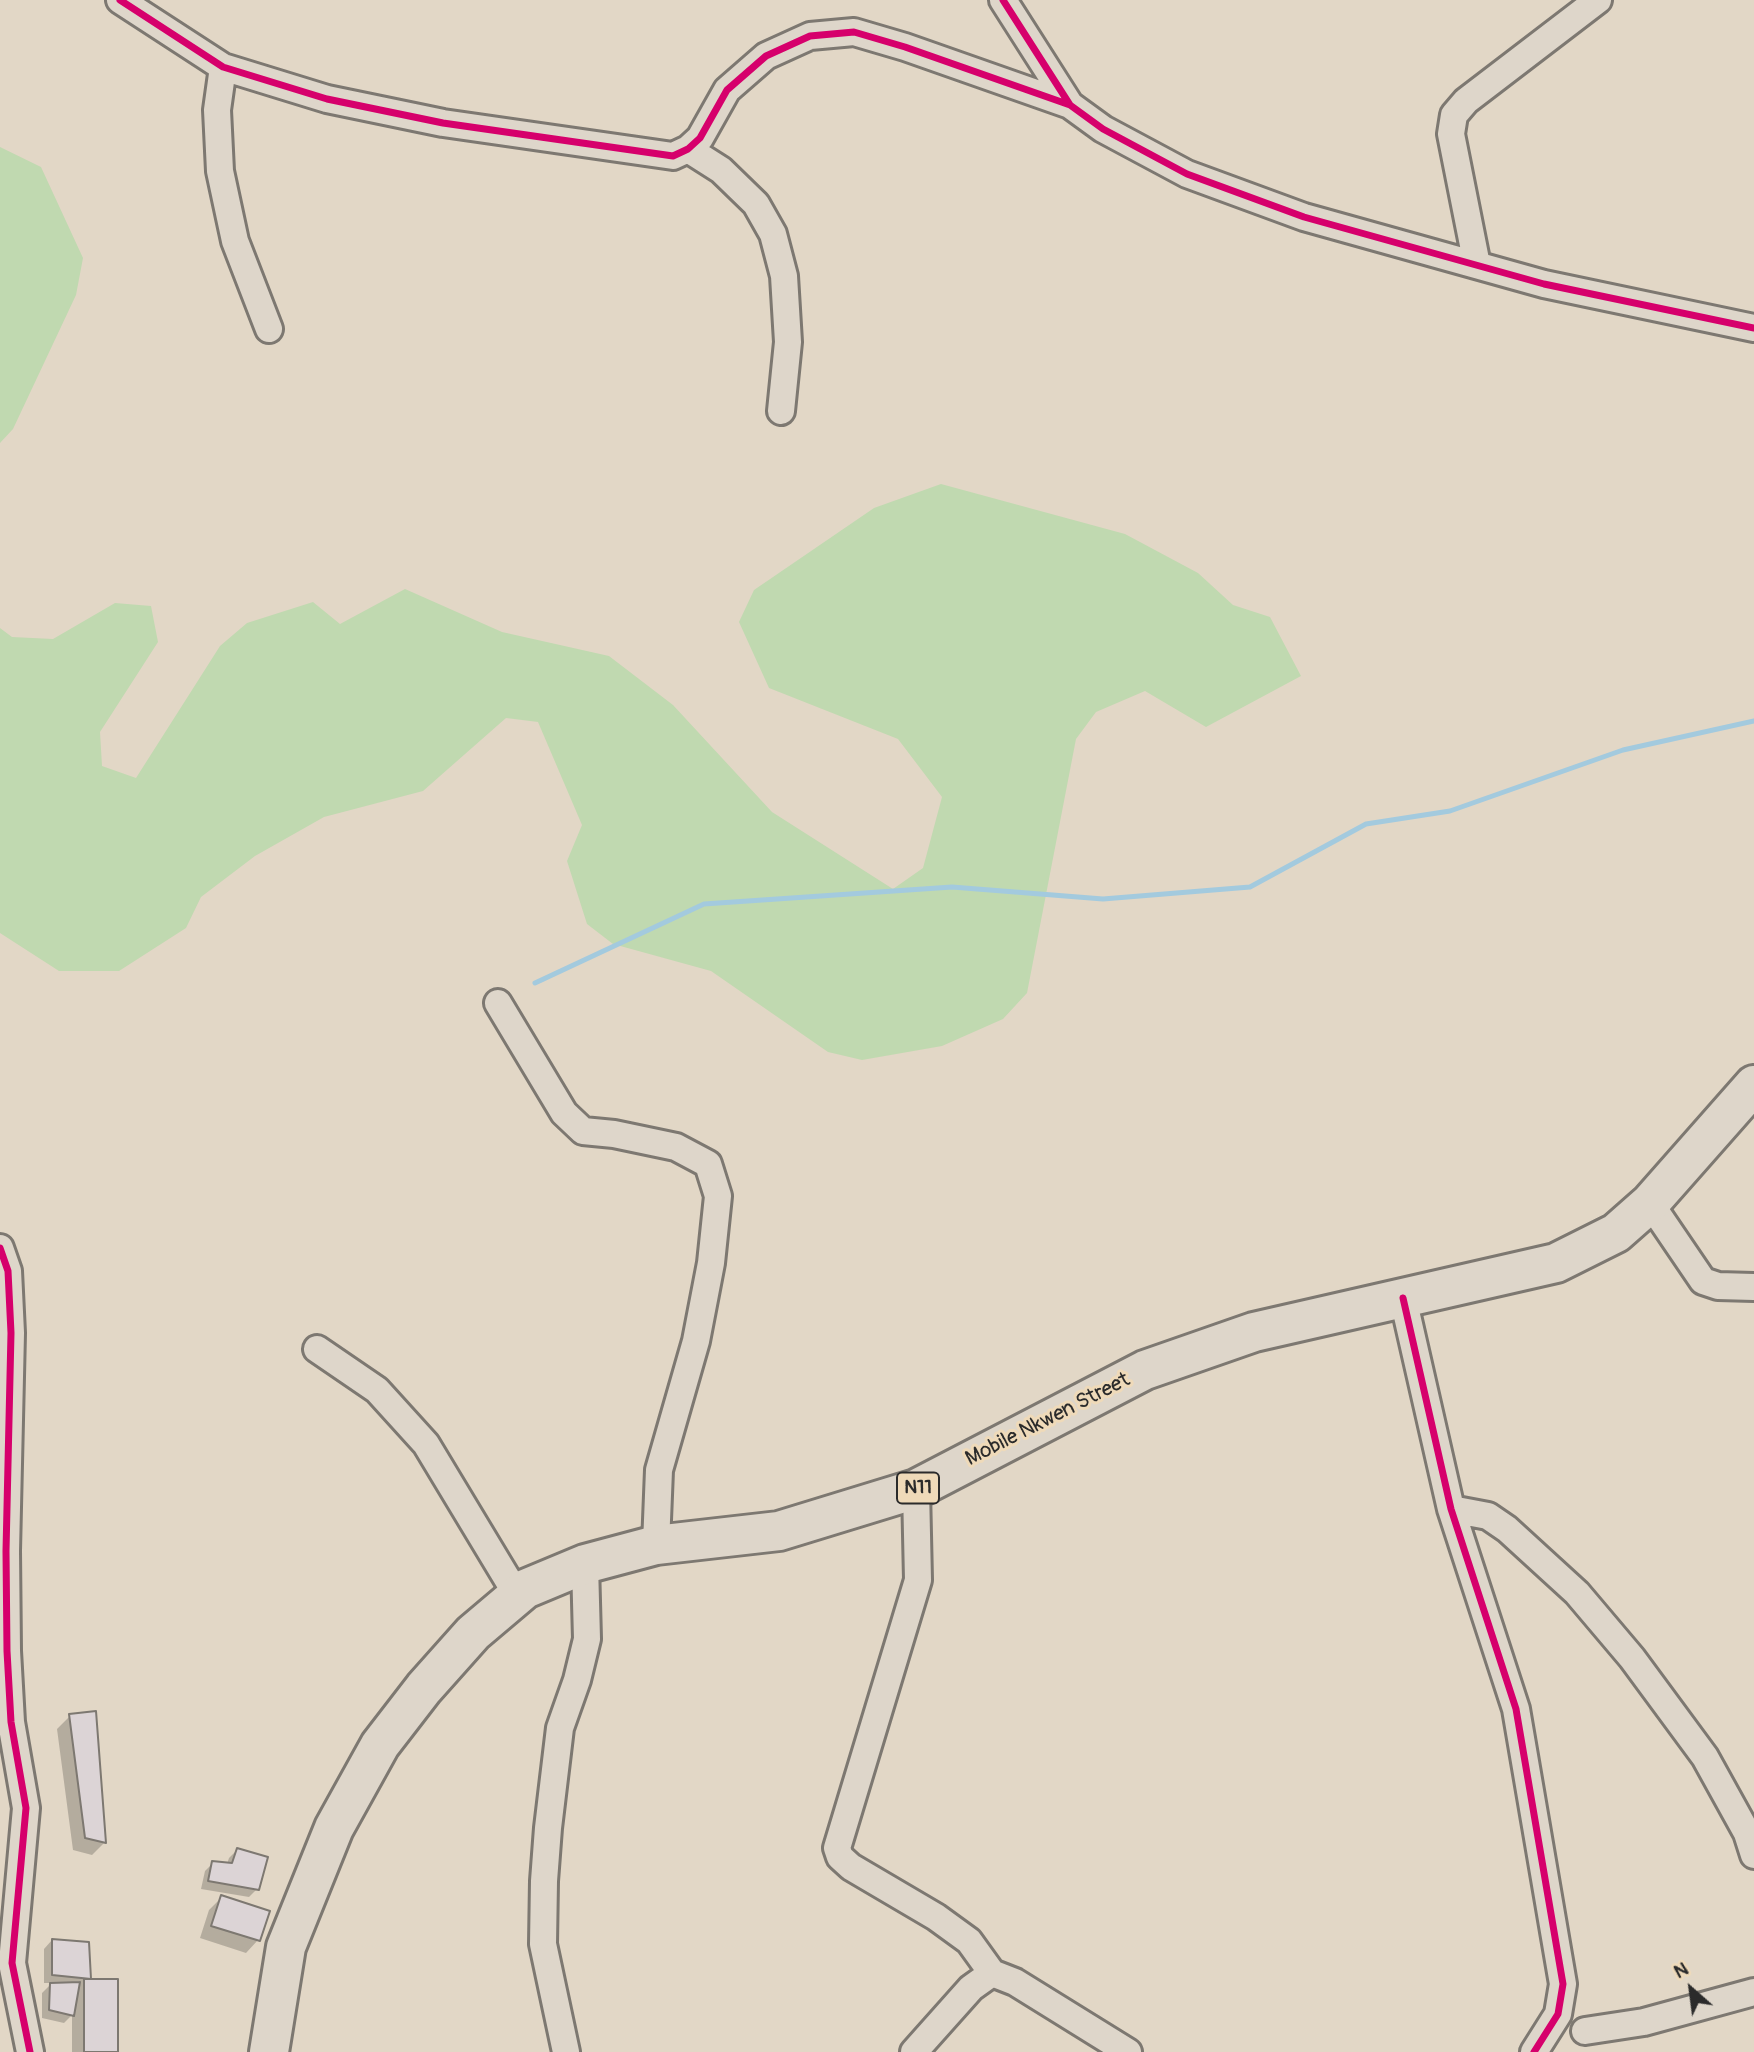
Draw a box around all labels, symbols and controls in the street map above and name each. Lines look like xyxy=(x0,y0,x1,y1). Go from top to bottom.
street label: Mobile Nkwen Street xyxy=(962,1368,1134,1472)
road number: N11 xyxy=(897,1472,939,1504)
north arrow xyxy=(1656,1954,1726,2024)
text: N xyxy=(1670,1957,1692,1984)

